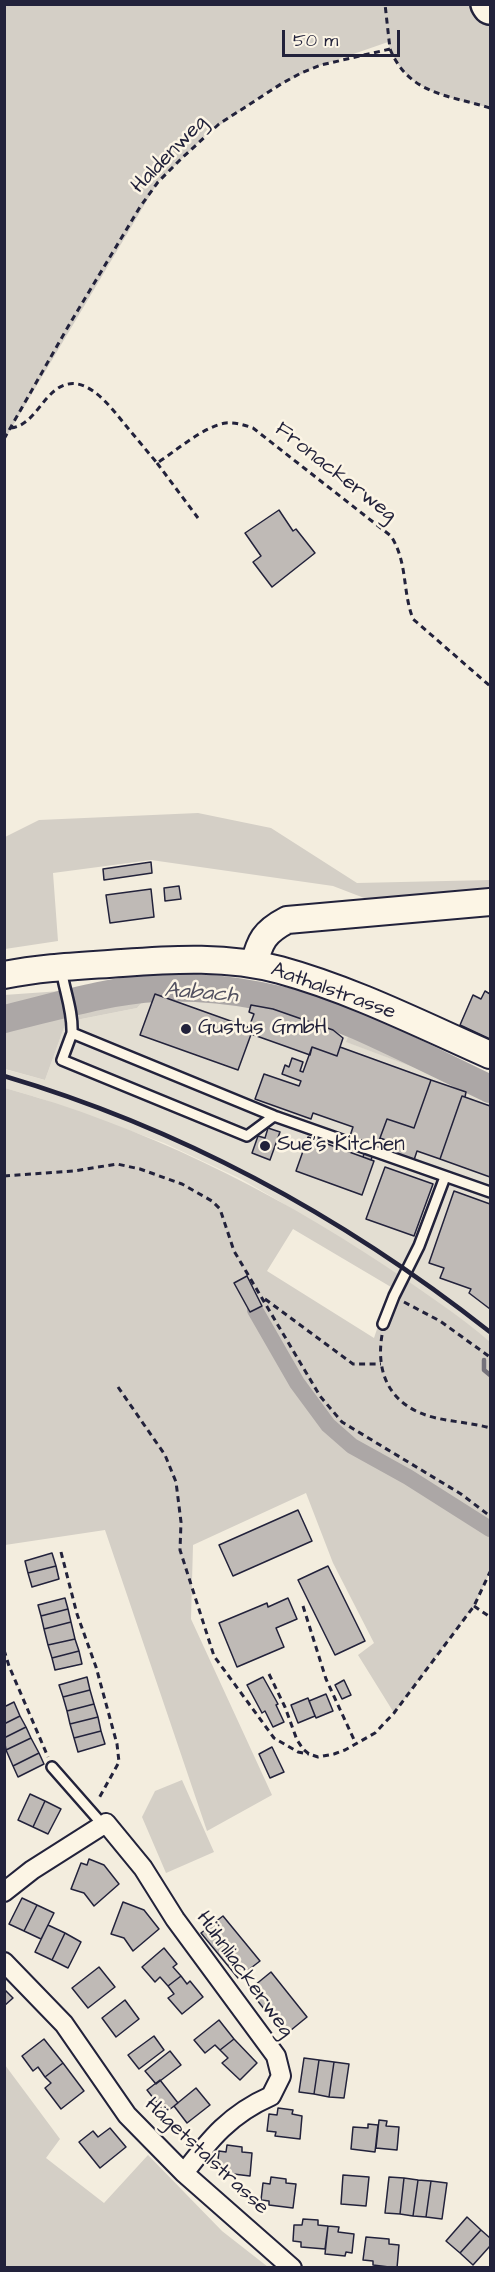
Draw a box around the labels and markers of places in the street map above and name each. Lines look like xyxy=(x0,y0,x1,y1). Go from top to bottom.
place label: Gustus GmbH xyxy=(198,1016,327,1042)
marker: Gustus GmbH xyxy=(179,1022,193,1036)
place label: Sue‘s Kitchen xyxy=(277,1133,405,1159)
marker: Sue‘s Kitchen xyxy=(258,1139,272,1153)

